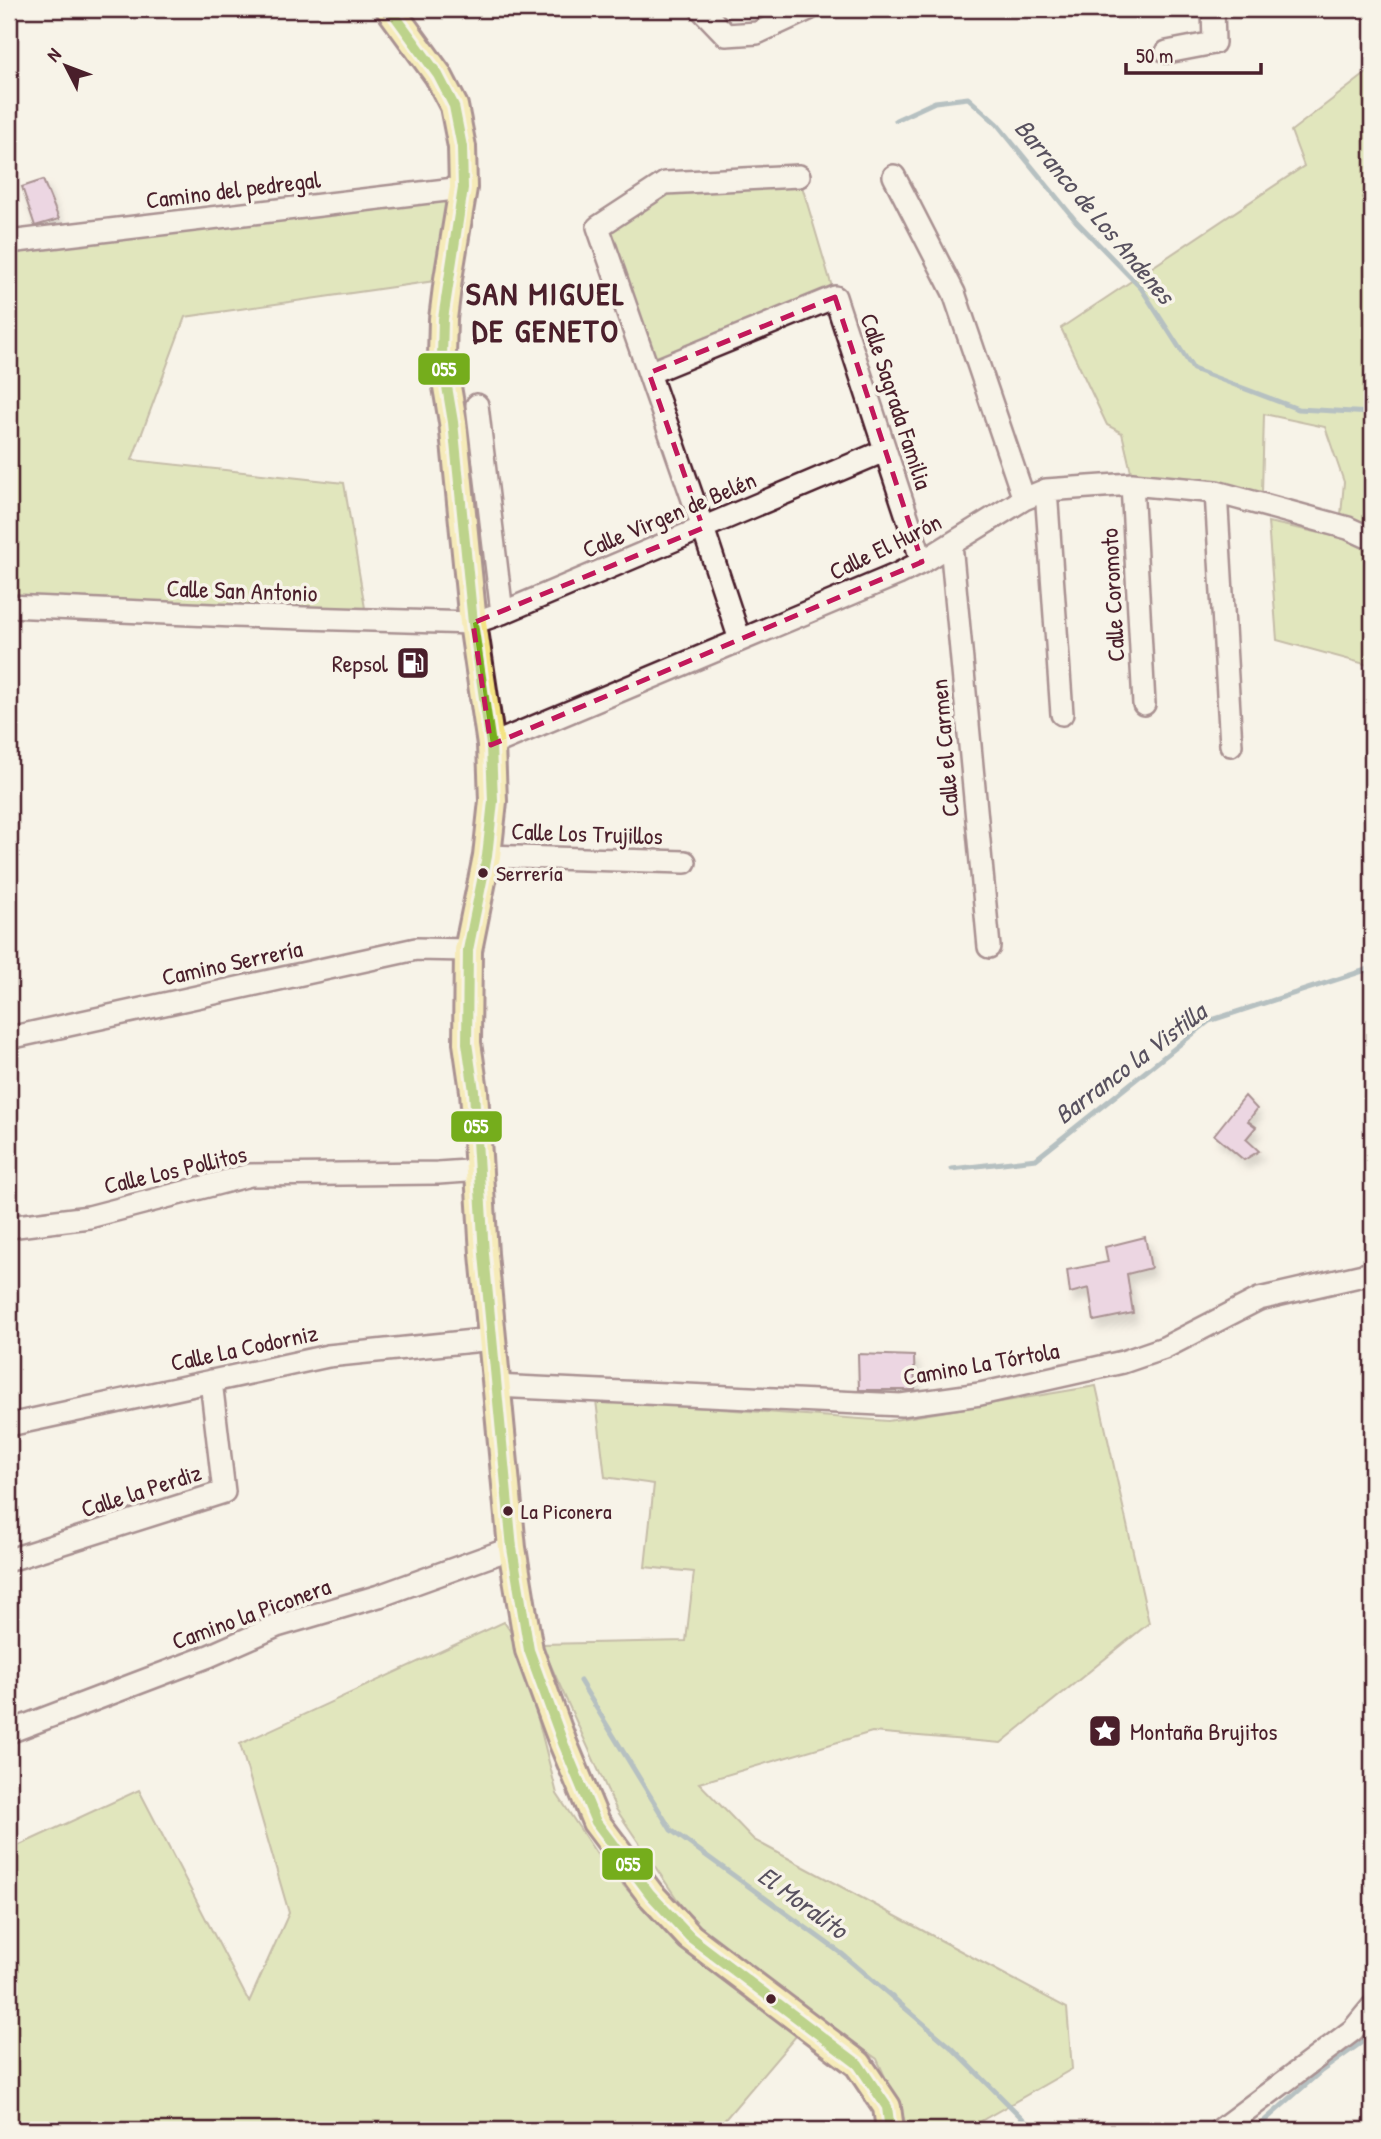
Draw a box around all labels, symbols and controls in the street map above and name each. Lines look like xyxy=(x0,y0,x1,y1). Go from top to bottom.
north arrow xyxy=(32,32,102,102)
scale bar xyxy=(1126,32,1260,76)
text: 50 m xyxy=(1136,41,1173,70)
text: N xyxy=(40,42,66,67)
water label: Barranco de Los Andenes xyxy=(1007,111,1184,312)
street label: Camino del pedregal xyxy=(144,162,323,216)
district label: SAN MIGUEL DE GENETO xyxy=(466,272,626,352)
street label: Calle Sagrada Familia xyxy=(853,309,941,493)
line badge: 055 xyxy=(417,352,471,386)
text: 055 xyxy=(432,356,457,382)
street label: Calle Virgen de Belén xyxy=(577,463,761,565)
street label: Calle El Hurón xyxy=(824,505,946,587)
street label: Calle Coromoto xyxy=(1093,527,1131,663)
street label: Calle San Antonio xyxy=(166,571,318,609)
fuel station icon: Repsol xyxy=(394,644,432,682)
place label: Repsol xyxy=(332,647,389,679)
street label: Calle el Carmen xyxy=(922,678,966,818)
street label: Calle Los Trujillos xyxy=(511,814,663,852)
place label: Serrería xyxy=(496,858,563,888)
marker: Serrería xyxy=(476,866,490,880)
street label: Camino Serrería xyxy=(159,931,305,993)
water label: Barranco la Vistilla xyxy=(1047,993,1215,1132)
line badge: 055 xyxy=(450,1110,503,1143)
text: 055 xyxy=(464,1113,489,1139)
street label: Calle Los Pollitos xyxy=(101,1137,249,1201)
street label: Calle La Codorniz xyxy=(168,1316,320,1378)
street label: Camino La Tórtola xyxy=(900,1334,1062,1392)
street label: Calle la Perdiz xyxy=(77,1456,205,1524)
place label: La Piconera xyxy=(521,1496,612,1526)
marker: La Piconera xyxy=(501,1504,515,1518)
street label: Camino la Piconera xyxy=(167,1569,335,1657)
place icon: Montaña Brujitos xyxy=(1086,1712,1124,1750)
place label: Montaña Brujitos xyxy=(1130,1715,1277,1747)
line badge: 055 xyxy=(601,1847,654,1881)
text: 055 xyxy=(616,1851,641,1877)
water label: El Moralito xyxy=(751,1858,857,1948)
unlabelled marker xyxy=(764,1992,778,2006)

